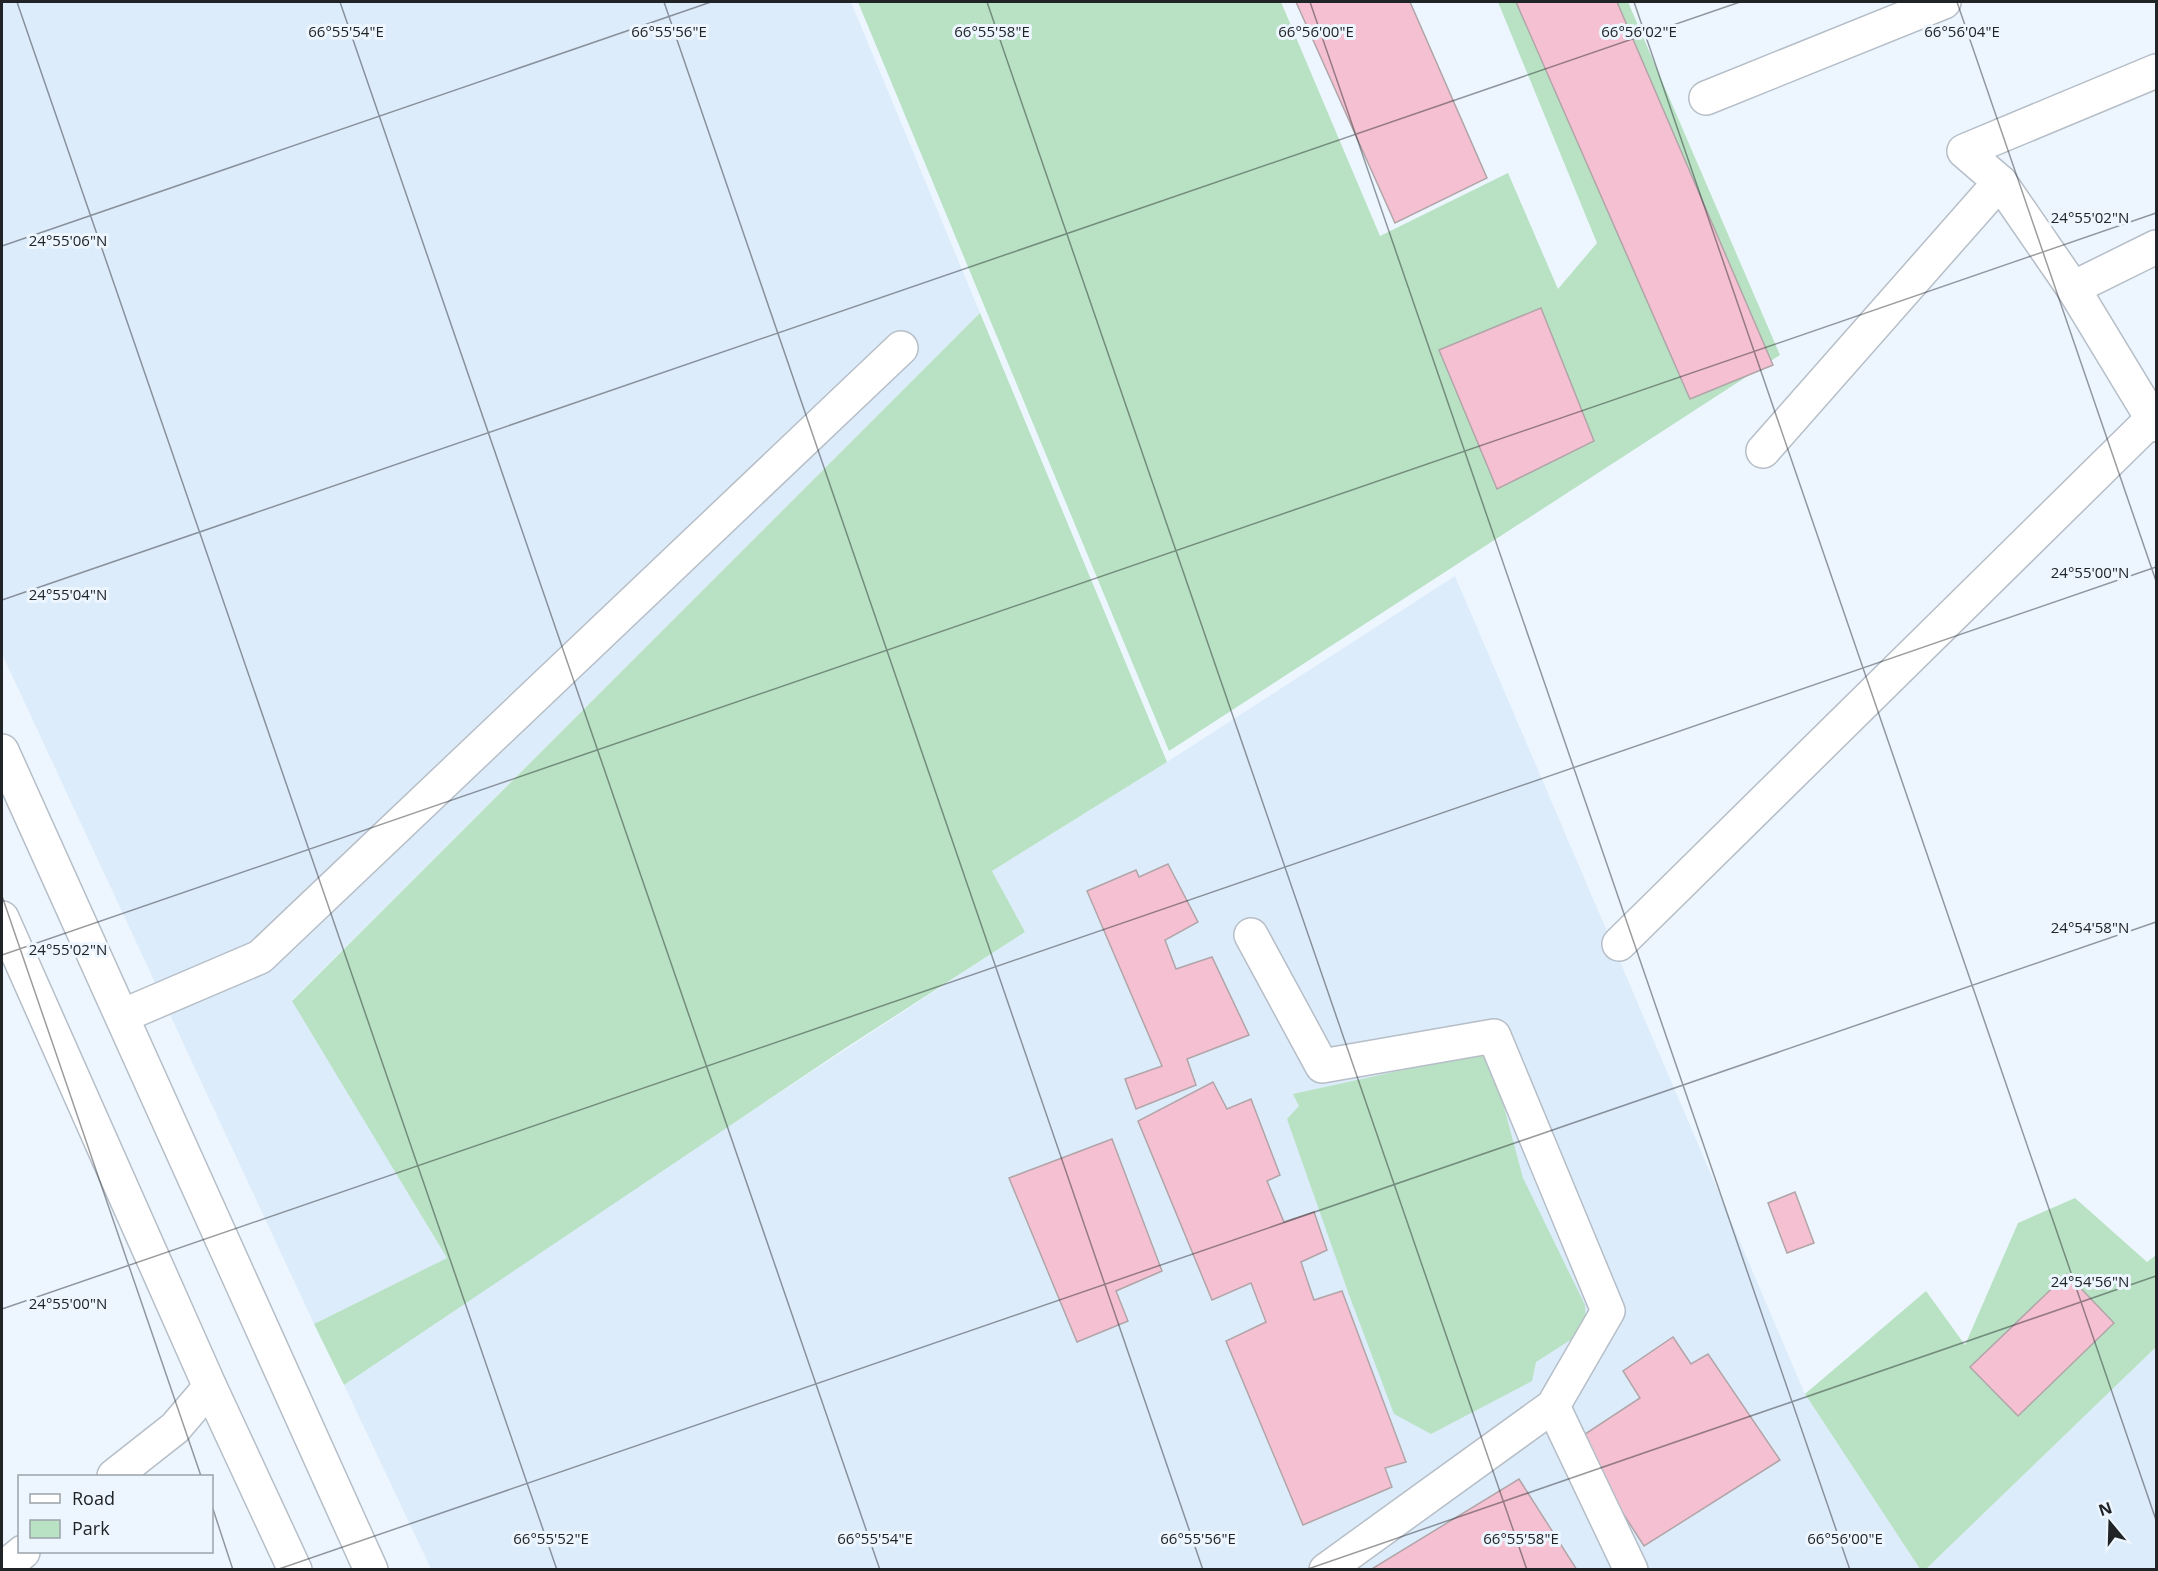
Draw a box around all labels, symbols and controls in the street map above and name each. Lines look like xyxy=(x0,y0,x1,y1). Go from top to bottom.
text: 66°55'54"E xyxy=(308,21,384,41)
text: 66°55'56"E xyxy=(631,21,707,41)
text: 66°55'58"E xyxy=(954,21,1030,41)
text: 66°56'00"E xyxy=(1278,21,1354,41)
text: 66°56'02"E xyxy=(1601,21,1677,41)
text: 66°56'04"E xyxy=(1924,21,2000,41)
text: 24°55'02"N xyxy=(2051,207,2129,227)
text: 24°55'06"N xyxy=(29,230,107,250)
text: 24°55'00"N xyxy=(2051,562,2129,582)
text: 24°55'04"N xyxy=(29,584,107,604)
text: 24°54'58"N xyxy=(2051,917,2129,937)
text: 24°55'02"N xyxy=(29,939,107,959)
text: 24°54'56"N xyxy=(2051,1271,2129,1291)
text: 24°55'00"N xyxy=(29,1293,107,1313)
legend xyxy=(18,1475,213,1553)
text: Road xyxy=(72,1486,115,1510)
north arrow xyxy=(2080,1493,2140,1553)
text: N xyxy=(2095,1496,2115,1521)
text: Park xyxy=(72,1516,110,1540)
text: 66°55'52"E xyxy=(513,1528,589,1548)
text: 66°55'54"E xyxy=(837,1528,913,1548)
text: 66°55'56"E xyxy=(1160,1528,1236,1548)
text: 66°55'58"E xyxy=(1483,1528,1559,1548)
text: 66°56'00"E xyxy=(1807,1528,1883,1548)

